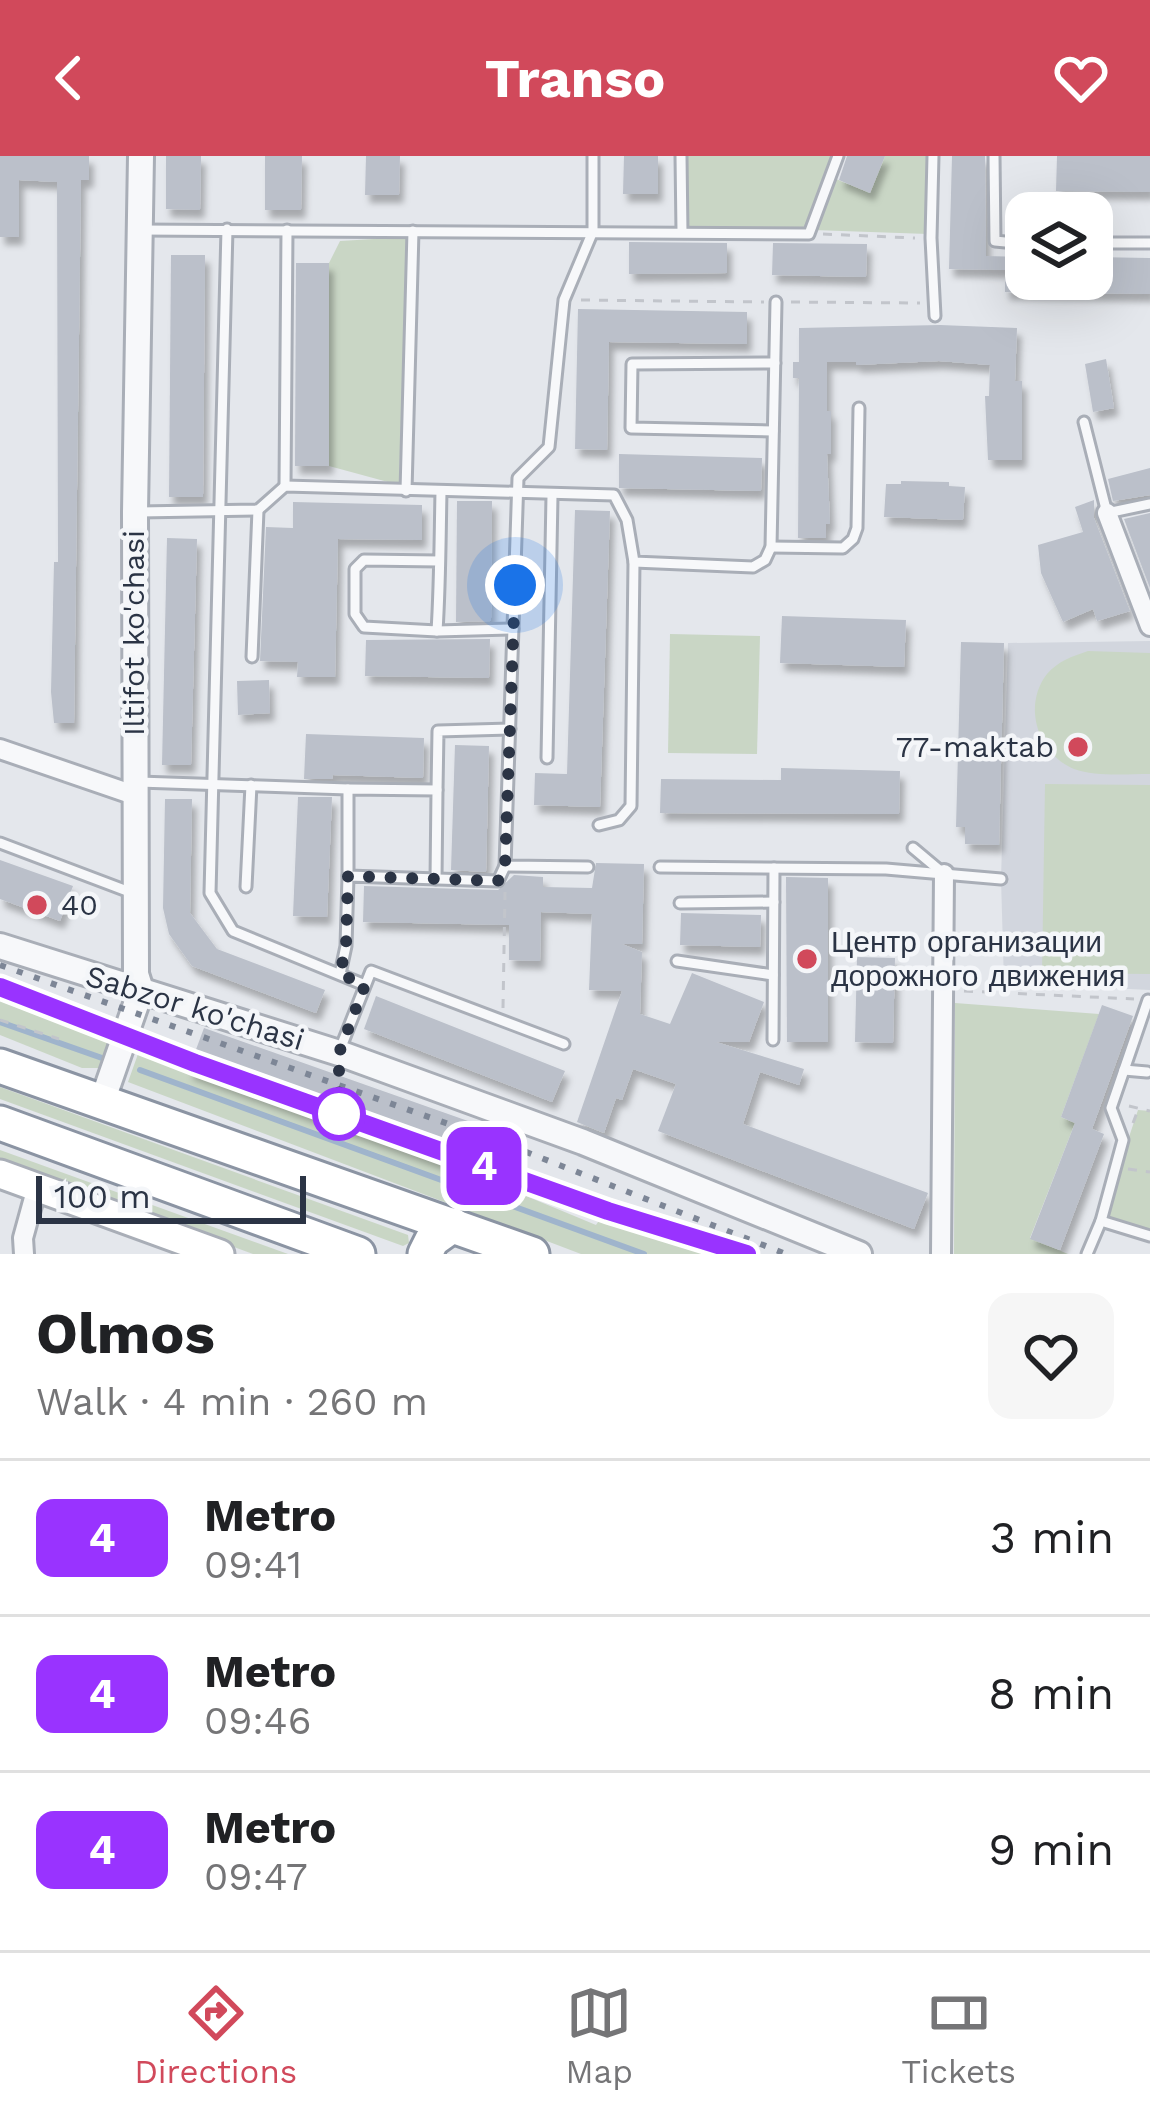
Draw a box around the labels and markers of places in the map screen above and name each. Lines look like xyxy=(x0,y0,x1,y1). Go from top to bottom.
place label: 77-maktab xyxy=(896,729,1054,764)
marker: 77-maktab xyxy=(1065,734,1091,760)
place label: 40 xyxy=(61,887,98,922)
marker: 40 xyxy=(24,892,50,918)
place label: Центр организации дорожного движения xyxy=(831,924,1125,993)
marker: Центр организации дорожного движения xyxy=(794,946,820,972)
unlabelled marker xyxy=(314,1089,364,1139)

